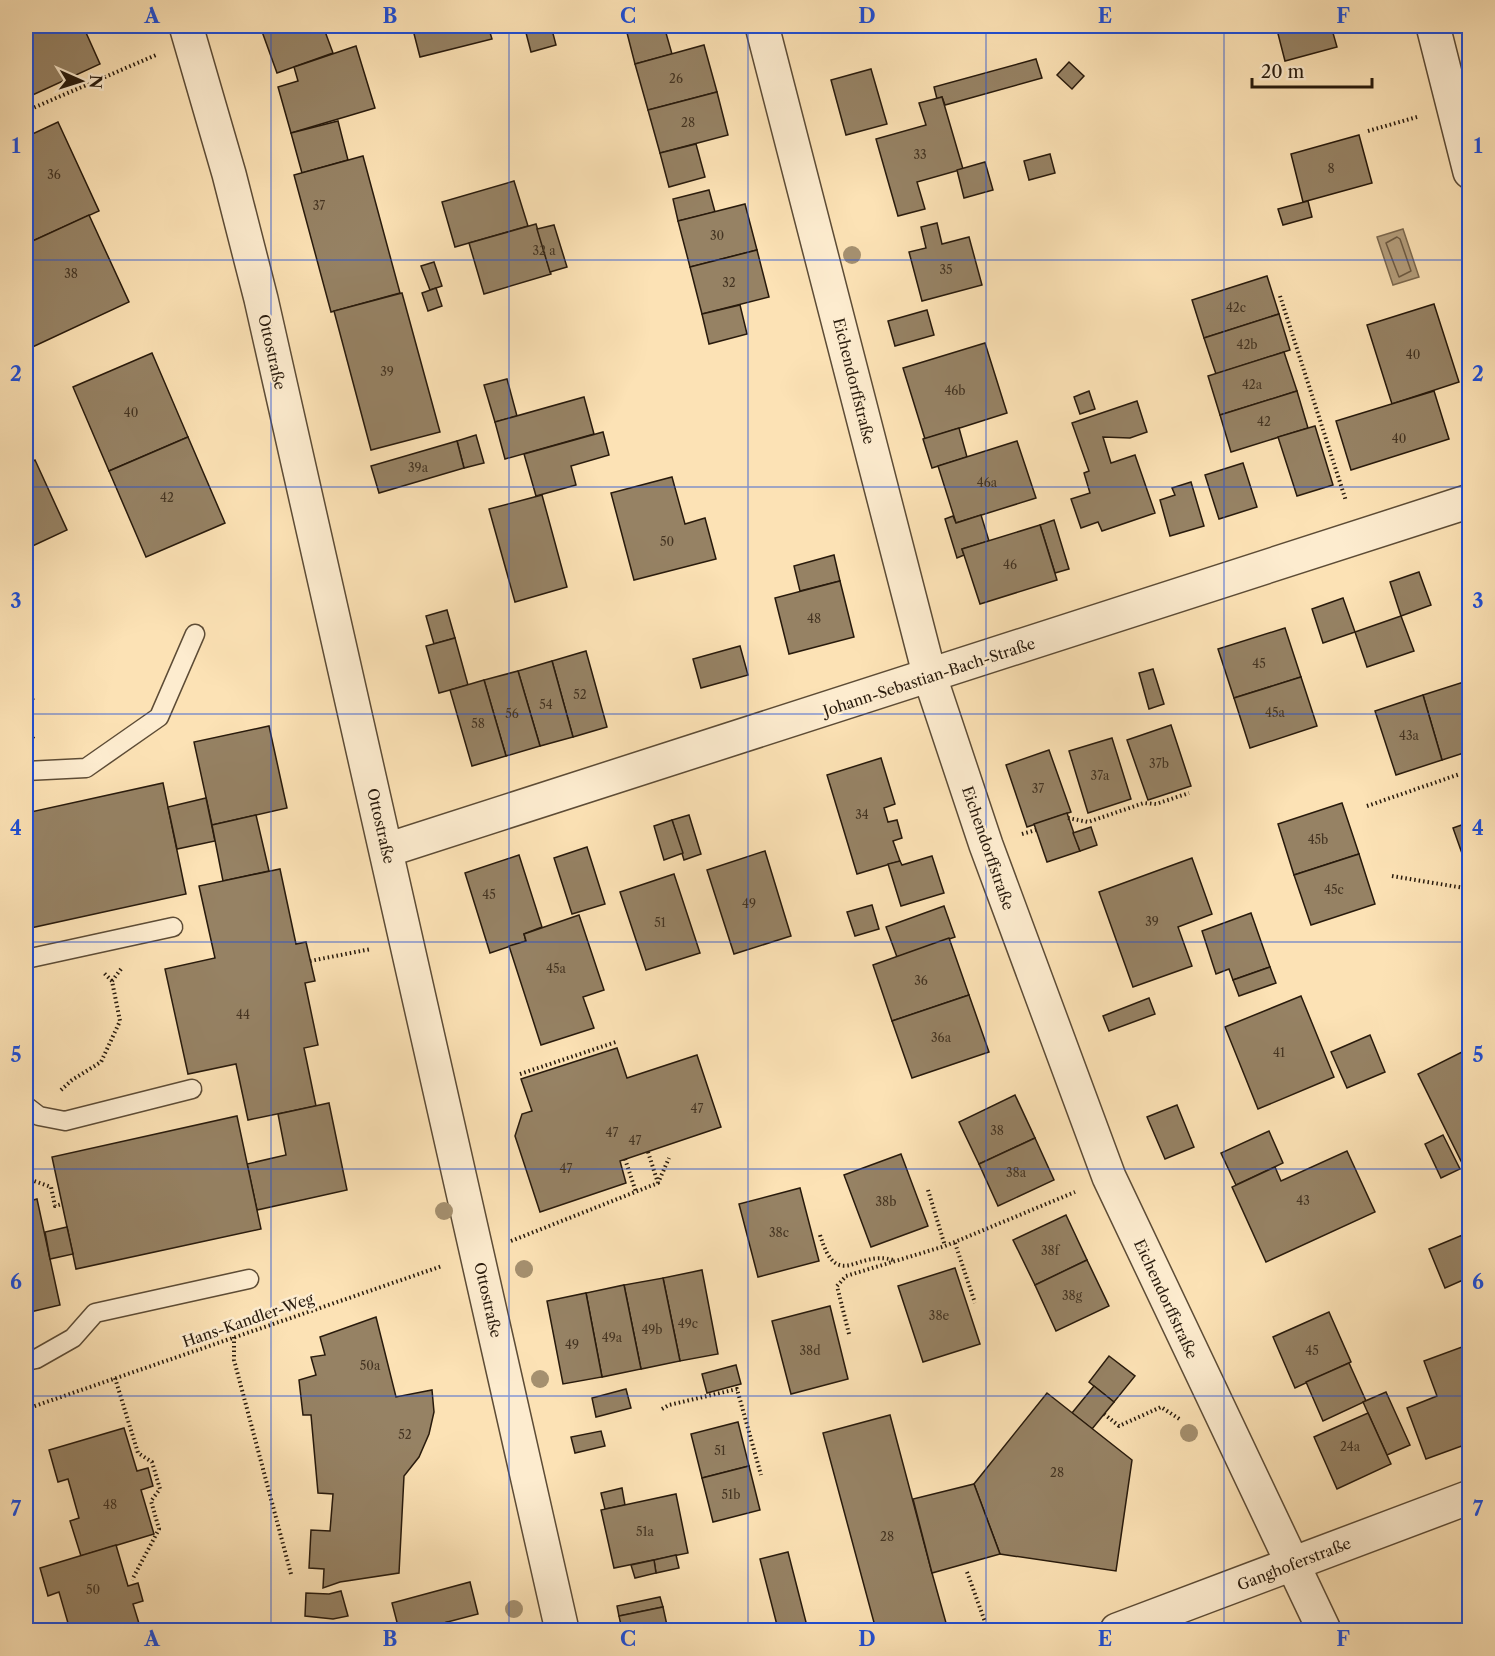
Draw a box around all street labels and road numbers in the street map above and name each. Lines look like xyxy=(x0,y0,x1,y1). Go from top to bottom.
street label: Ottostraße xyxy=(254,312,290,392)
street label: Eichendorffstraße xyxy=(829,316,879,446)
street label: Johann-Sebastian-Bach-Straße xyxy=(819,634,1037,721)
street label: Eichendorffstraße xyxy=(958,784,1018,912)
street label: Ottostraße xyxy=(363,786,399,866)
street label: Eichendorffstraße xyxy=(1130,1236,1202,1362)
street label: Ottostraße xyxy=(470,1260,506,1340)
street label: Hans-Kandler-Weg xyxy=(180,1289,316,1351)
street label: Ganghoferstraße xyxy=(1234,1534,1354,1594)

